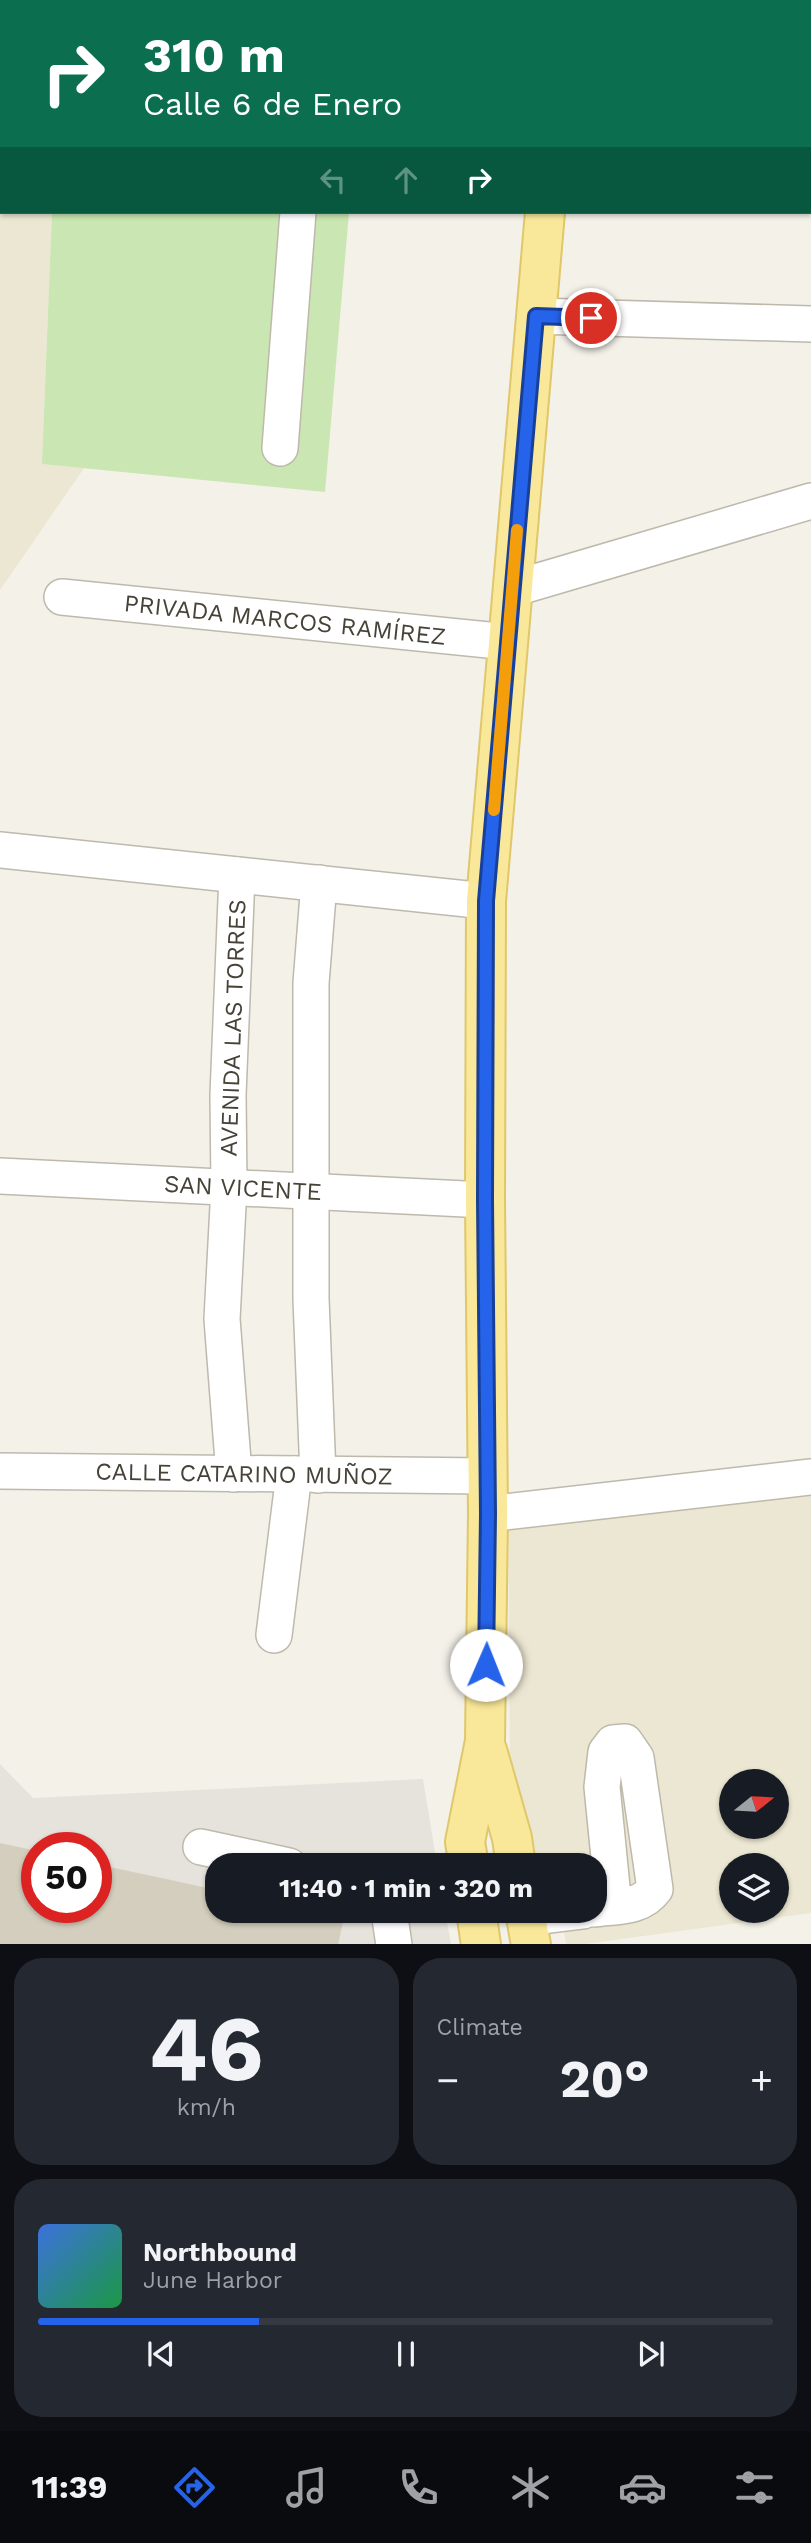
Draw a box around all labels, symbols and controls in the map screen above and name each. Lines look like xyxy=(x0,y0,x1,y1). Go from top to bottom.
text: 310 m xyxy=(143,26,285,84)
icon: right xyxy=(28,28,119,119)
text: Calle 6 de Enero xyxy=(143,85,402,123)
icon: left xyxy=(314,161,352,199)
icon: ahead xyxy=(387,161,425,199)
icon: right xyxy=(460,161,498,199)
pin xyxy=(561,288,621,348)
icon: arrive xyxy=(572,299,610,337)
street label: PRIVADA MARCOS RAMÍREZ xyxy=(123,589,447,651)
street label: AVENIDA LAS TORRES xyxy=(215,899,251,1157)
street label: SAN VICENTE xyxy=(163,1170,323,1206)
street label: CALLE CATARINO MUÑOZ xyxy=(95,1457,393,1491)
position arrow xyxy=(449,1628,523,1702)
north arrow xyxy=(719,1769,789,1839)
map controls xyxy=(719,1769,789,1923)
speed limit sign: 50 xyxy=(21,1832,112,1923)
button: layers xyxy=(719,1853,789,1923)
text: 11:40 · 1 min · 320 m xyxy=(279,1873,533,1903)
text: 46 xyxy=(149,1995,264,2102)
text: Climate xyxy=(437,2014,523,2041)
text: 20° xyxy=(560,2049,650,2110)
text: − xyxy=(437,2058,459,2102)
text: + xyxy=(750,2058,773,2102)
text: km/h xyxy=(177,2094,236,2121)
text: Northbound xyxy=(143,2237,297,2267)
text: June Harbor xyxy=(143,2267,282,2294)
icon: previous xyxy=(142,2335,180,2373)
icon: pause xyxy=(387,2335,425,2373)
icon: next xyxy=(632,2335,670,2373)
icon: directions xyxy=(170,2463,219,2512)
icon: music xyxy=(282,2463,331,2512)
icon: phone xyxy=(394,2463,443,2512)
icon: climate xyxy=(506,2463,555,2512)
icon: car xyxy=(618,2463,667,2512)
icon: filters xyxy=(730,2463,779,2512)
text: 11:39 xyxy=(32,2468,107,2506)

